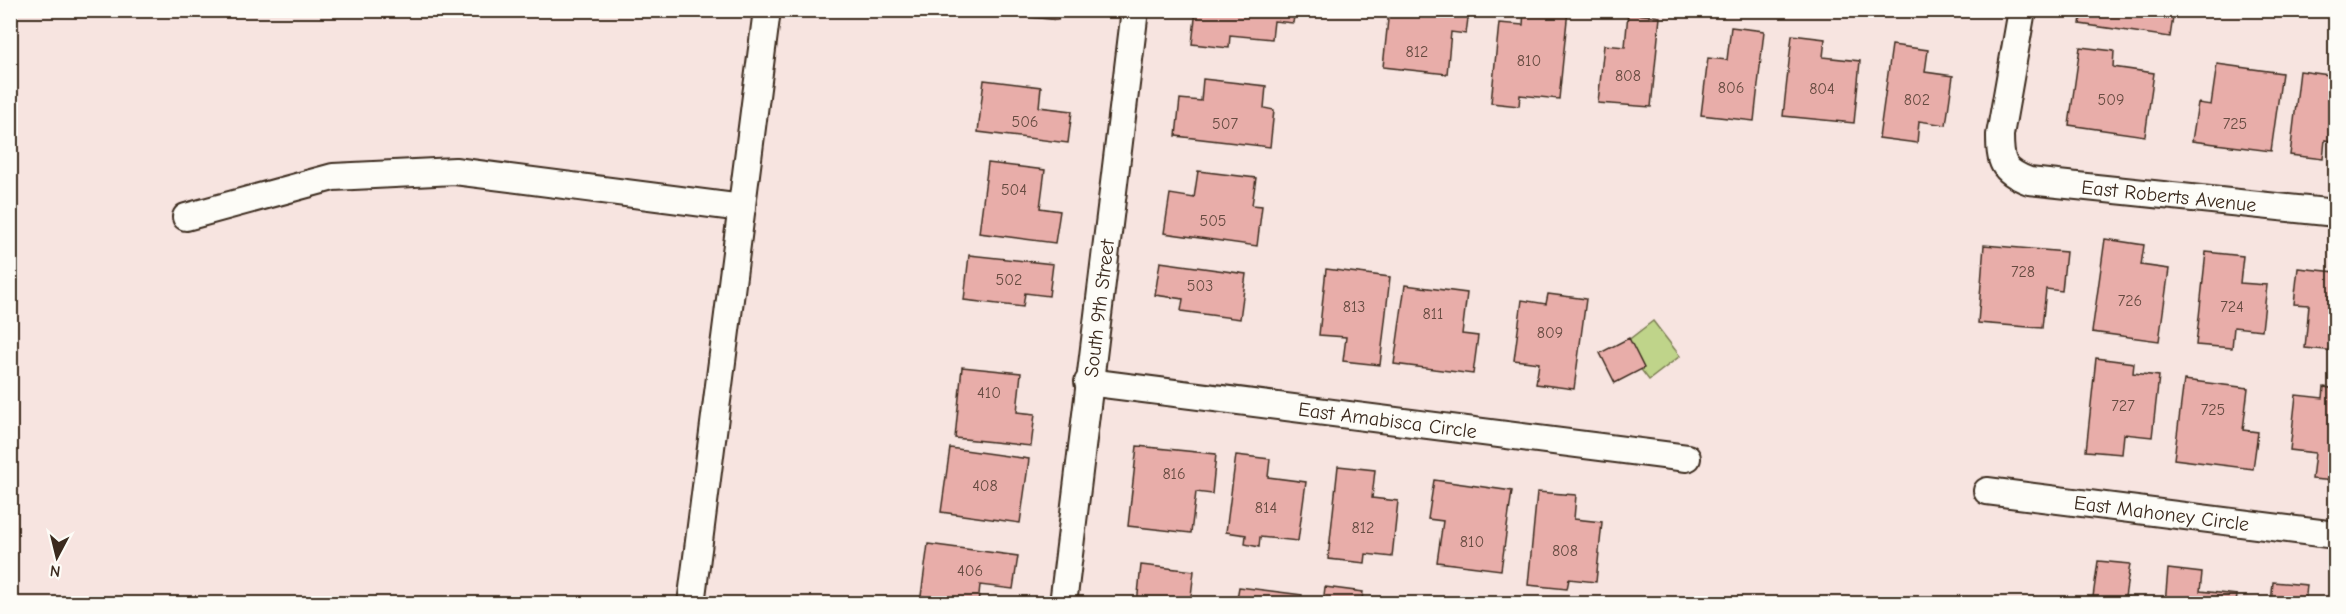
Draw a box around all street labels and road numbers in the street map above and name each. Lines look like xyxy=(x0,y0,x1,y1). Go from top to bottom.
street label: East Roberts Avenue xyxy=(2080,176,2258,217)
street label: South 9th Street xyxy=(1080,237,1119,379)
street label: East Amabisca Circle xyxy=(1297,398,1478,443)
street label: East Mahoney Circle xyxy=(2073,491,2251,536)

